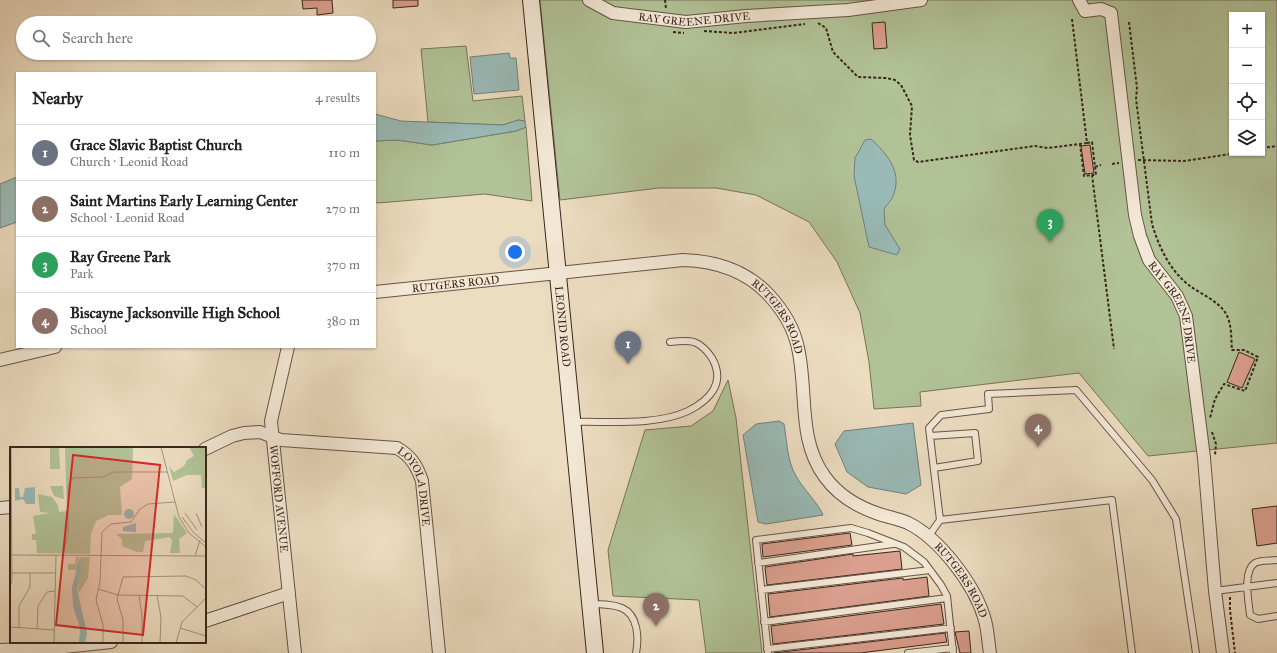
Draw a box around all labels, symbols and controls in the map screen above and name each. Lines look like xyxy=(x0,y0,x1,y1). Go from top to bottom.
street label: RAY GREENE DRIVE xyxy=(638,10,751,29)
map controls xyxy=(1229,12,1265,156)
button: + xyxy=(1229,12,1265,48)
search box xyxy=(16,16,376,60)
icon: search xyxy=(30,27,52,49)
text: Search here xyxy=(62,29,133,47)
button: − xyxy=(1229,48,1265,84)
button: locate xyxy=(1229,84,1265,120)
text: Nearby xyxy=(32,88,83,109)
text: 4 results xyxy=(315,90,360,106)
button: layers xyxy=(1229,120,1265,156)
text: Grace Slavic Baptist Church xyxy=(70,136,242,154)
text: 1 xyxy=(42,145,48,161)
text: 110 m xyxy=(328,145,360,161)
text: Church · Leonid Road xyxy=(70,154,188,170)
text: Saint Martins Early Learning Center xyxy=(70,192,298,210)
text: 2 xyxy=(42,201,48,217)
text: 270 m xyxy=(326,201,360,217)
pin: 3 xyxy=(1037,209,1063,242)
text: School · Leonid Road xyxy=(70,210,185,226)
your location xyxy=(505,242,525,262)
text: Ray Greene Park xyxy=(70,248,171,266)
text: 3 xyxy=(42,257,48,273)
text: 370 m xyxy=(327,257,360,273)
street label: RAY GREENE DRIVE xyxy=(1145,259,1198,364)
text: Park xyxy=(70,266,94,282)
street label: RUTGERS ROAD xyxy=(411,273,500,295)
street label: RUTGERS ROAD xyxy=(749,276,805,355)
street label: LEONID ROAD xyxy=(552,285,573,368)
text: Biscayne Jacksonville High School xyxy=(70,304,280,322)
text: 4 xyxy=(41,313,49,329)
text: 380 m xyxy=(327,313,360,329)
text: School xyxy=(70,322,107,338)
pin: 1 xyxy=(615,331,641,364)
pin: 4 xyxy=(1025,414,1051,447)
street label: WOFFORD AVENUE xyxy=(267,444,291,553)
street label: LOYOLA DRIVE xyxy=(395,444,432,527)
inset map xyxy=(10,447,206,643)
street label: RUTGERS ROAD xyxy=(932,540,990,620)
pin: 2 xyxy=(643,593,669,626)

